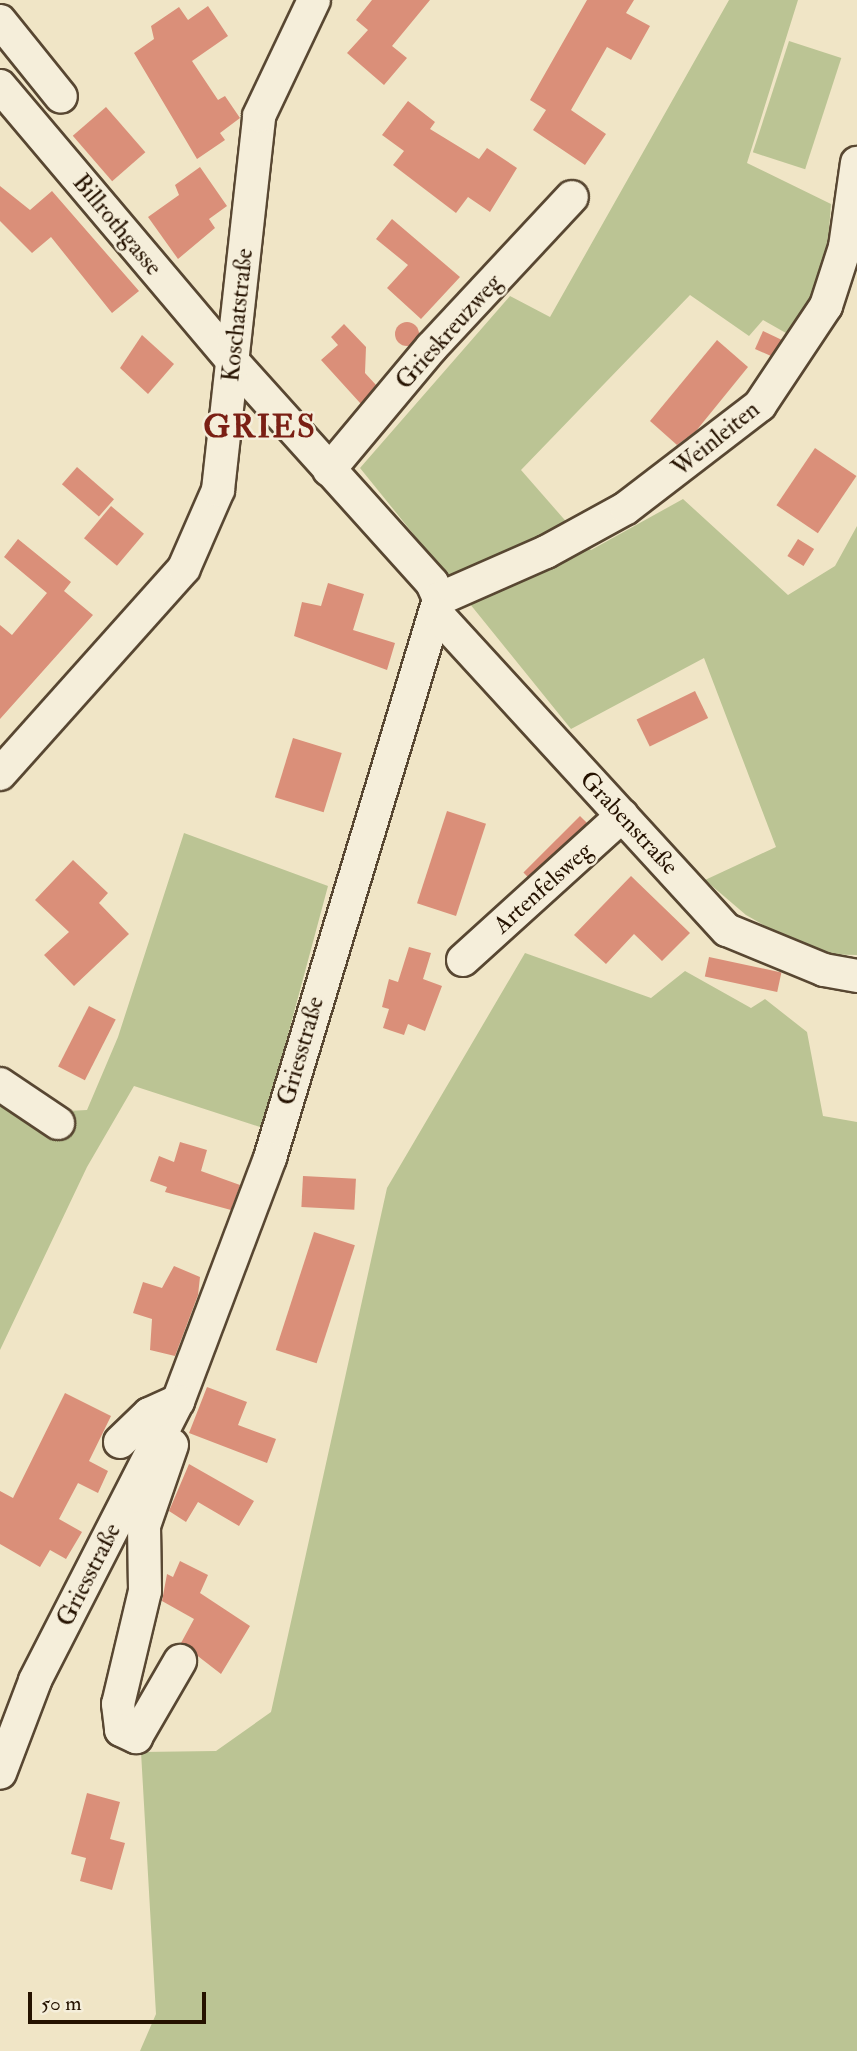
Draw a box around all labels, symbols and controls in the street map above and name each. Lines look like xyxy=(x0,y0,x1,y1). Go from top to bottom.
street label: Billrothgasse xyxy=(66,169,168,281)
street label: Koschatstraße xyxy=(217,247,259,383)
street label: Grieskreuzweg xyxy=(390,269,508,395)
street label: Weinleiten xyxy=(667,395,765,483)
district label: GRIES xyxy=(204,408,316,446)
street label: Grabenstraße xyxy=(574,765,684,881)
street label: Artenfelsweg xyxy=(488,836,598,940)
street label: Griesstraße xyxy=(272,993,330,1109)
street label: Griesstraße xyxy=(51,1519,127,1631)
scale bar xyxy=(32,1978,210,2022)
text: 50 m xyxy=(41,1990,82,2017)

